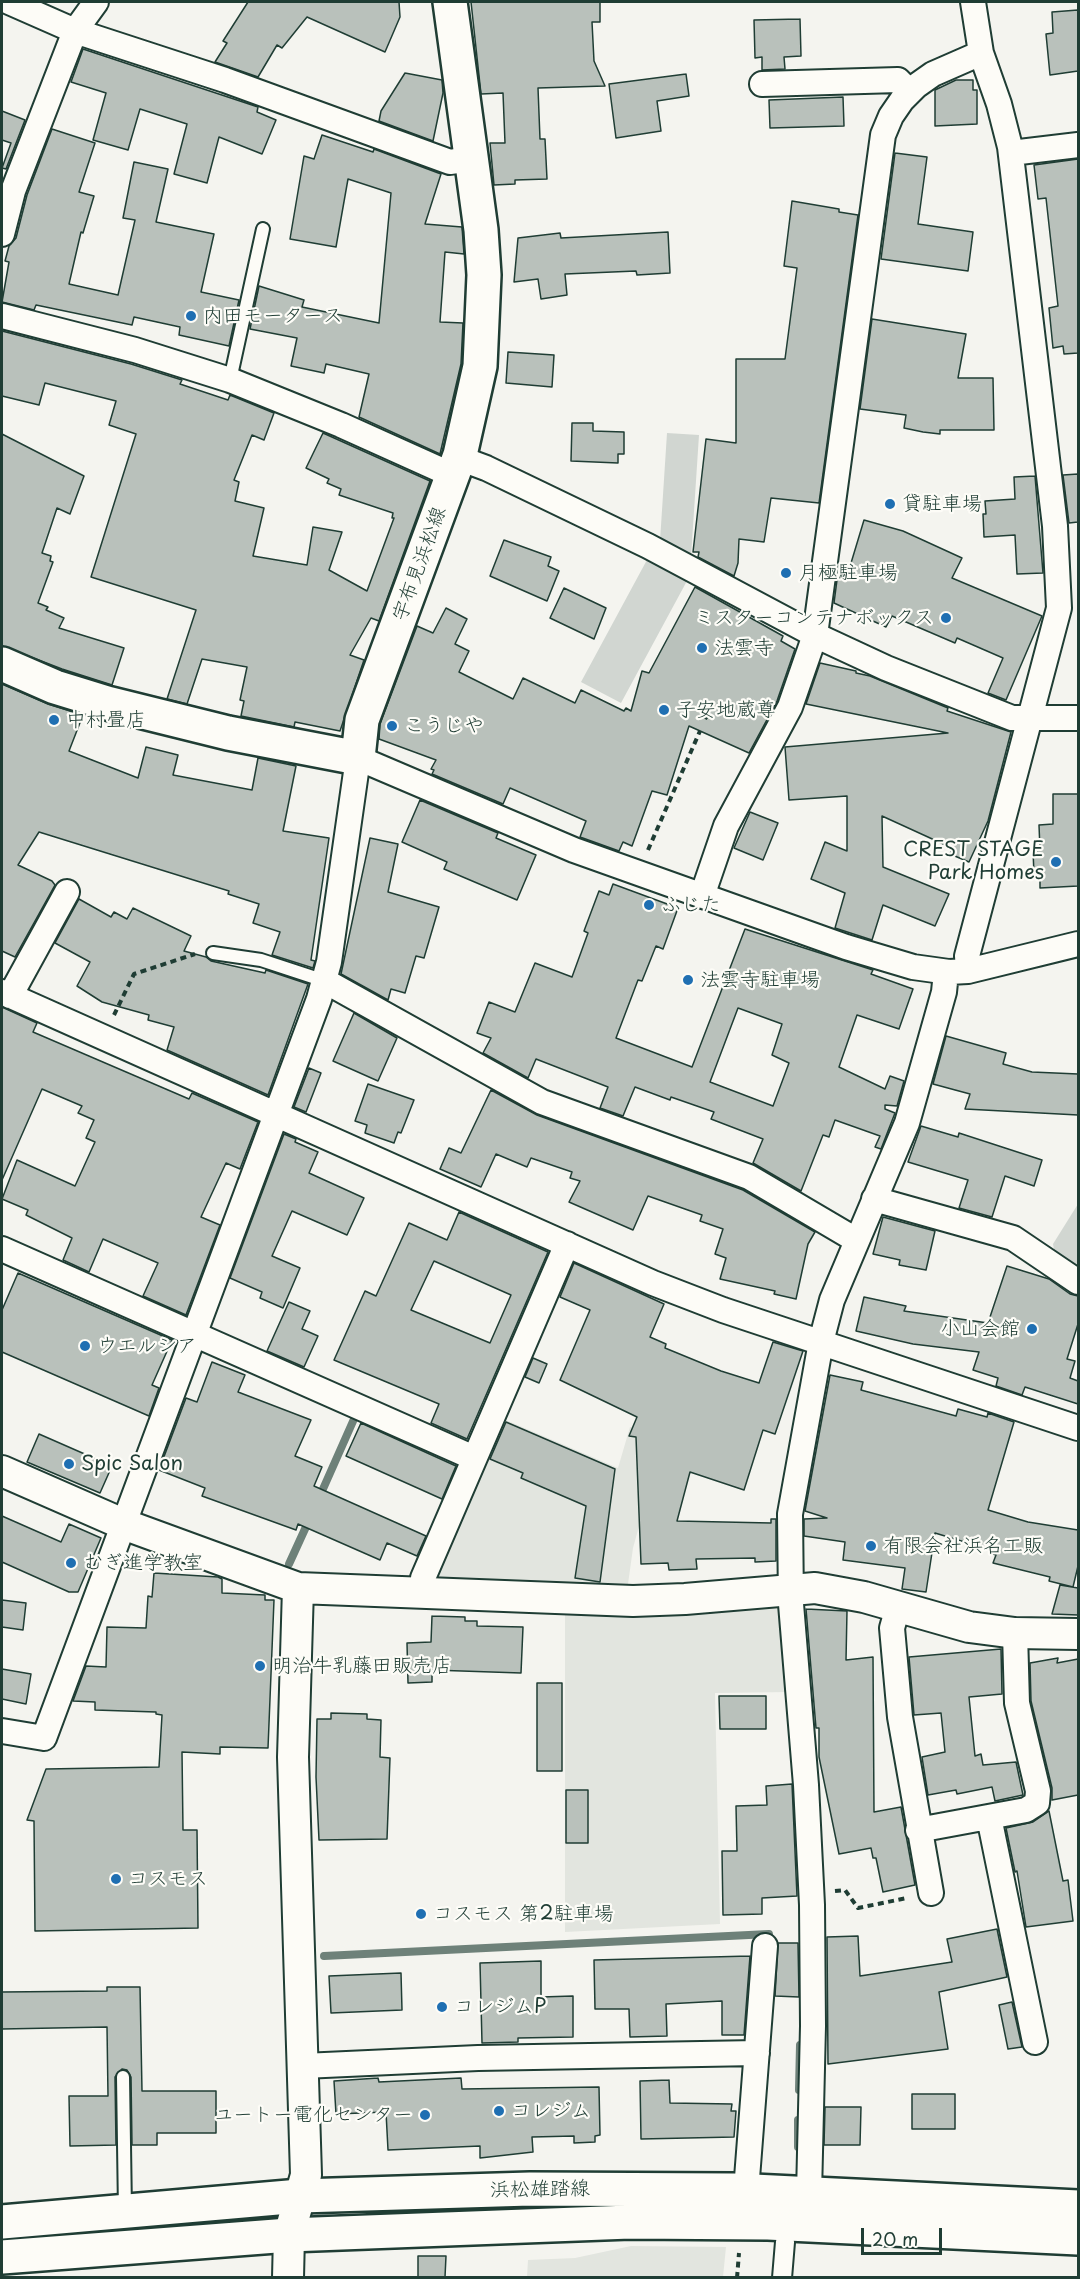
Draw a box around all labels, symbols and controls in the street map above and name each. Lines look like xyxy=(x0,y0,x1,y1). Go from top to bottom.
place label: 内田モータース xyxy=(203,304,343,328)
marker: 内田モータース xyxy=(184,309,198,323)
place label: 貸駐車場 xyxy=(902,492,982,516)
marker: 貸駐車場 xyxy=(883,497,897,511)
street label: 宇布見浜松線 xyxy=(388,504,452,624)
place label: 月極駐車場 xyxy=(798,561,898,585)
marker: 月極駐車場 xyxy=(779,566,793,580)
place label: ミスターコンテナボックス xyxy=(694,606,934,630)
marker: ミスターコンテナボックス xyxy=(939,611,953,625)
place label: 法雲寺 xyxy=(714,636,774,660)
marker: 法雲寺 xyxy=(695,641,709,655)
place label: 子安地蔵尊 xyxy=(676,698,776,722)
marker: 子安地蔵尊 xyxy=(657,703,671,717)
place label: 中村畳店 xyxy=(66,708,146,732)
marker: 中村畳店 xyxy=(47,713,61,727)
place label: こうじや xyxy=(404,714,484,738)
marker: こうじや xyxy=(385,719,399,733)
place label: CREST STAGE Park Homes xyxy=(903,838,1044,885)
marker: CREST STAGE Park Homes xyxy=(1049,855,1063,869)
place label: ふじた xyxy=(661,893,721,917)
marker: ふじた xyxy=(642,898,656,912)
place label: 法雲寺駐車場 xyxy=(700,968,820,992)
marker: 法雲寺駐車場 xyxy=(681,973,695,987)
place label: 小山会館 xyxy=(940,1317,1020,1341)
marker: 小山会館 xyxy=(1025,1322,1039,1336)
place label: ウエルシア xyxy=(97,1334,197,1358)
marker: ウエルシア xyxy=(78,1339,92,1353)
place label: Spic Salon xyxy=(81,1452,183,1476)
marker: Spic Salon xyxy=(62,1457,76,1471)
place label: 有限会社浜名工販 xyxy=(883,1534,1043,1558)
marker: 有限会社浜名工販 xyxy=(864,1539,878,1553)
place label: むぎ進学教室 xyxy=(83,1551,203,1575)
marker: むぎ進学教室 xyxy=(64,1556,78,1570)
place label: 明治牛乳藤田販売店 xyxy=(272,1654,452,1678)
marker: 明治牛乳藤田販売店 xyxy=(253,1659,267,1673)
place label: コスモス xyxy=(128,1867,208,1891)
marker: コスモス xyxy=(109,1872,123,1886)
place label: コスモス 第2駐車場 xyxy=(433,1902,614,1926)
marker: コスモス 第2駐車場 xyxy=(414,1907,428,1921)
place label: コレジムP xyxy=(454,1995,546,2019)
marker: コレジムP xyxy=(435,2000,449,2014)
place label: コレジム xyxy=(511,2099,591,2123)
place label: ユートー電化センター xyxy=(214,2103,413,2127)
marker: コレジム xyxy=(492,2104,506,2118)
marker: ユートー電化センター xyxy=(418,2108,432,2122)
street label: 浜松雄踏線 xyxy=(490,2177,590,2203)
scale bar xyxy=(864,2216,945,2254)
text: 20 m xyxy=(872,2225,918,2252)

